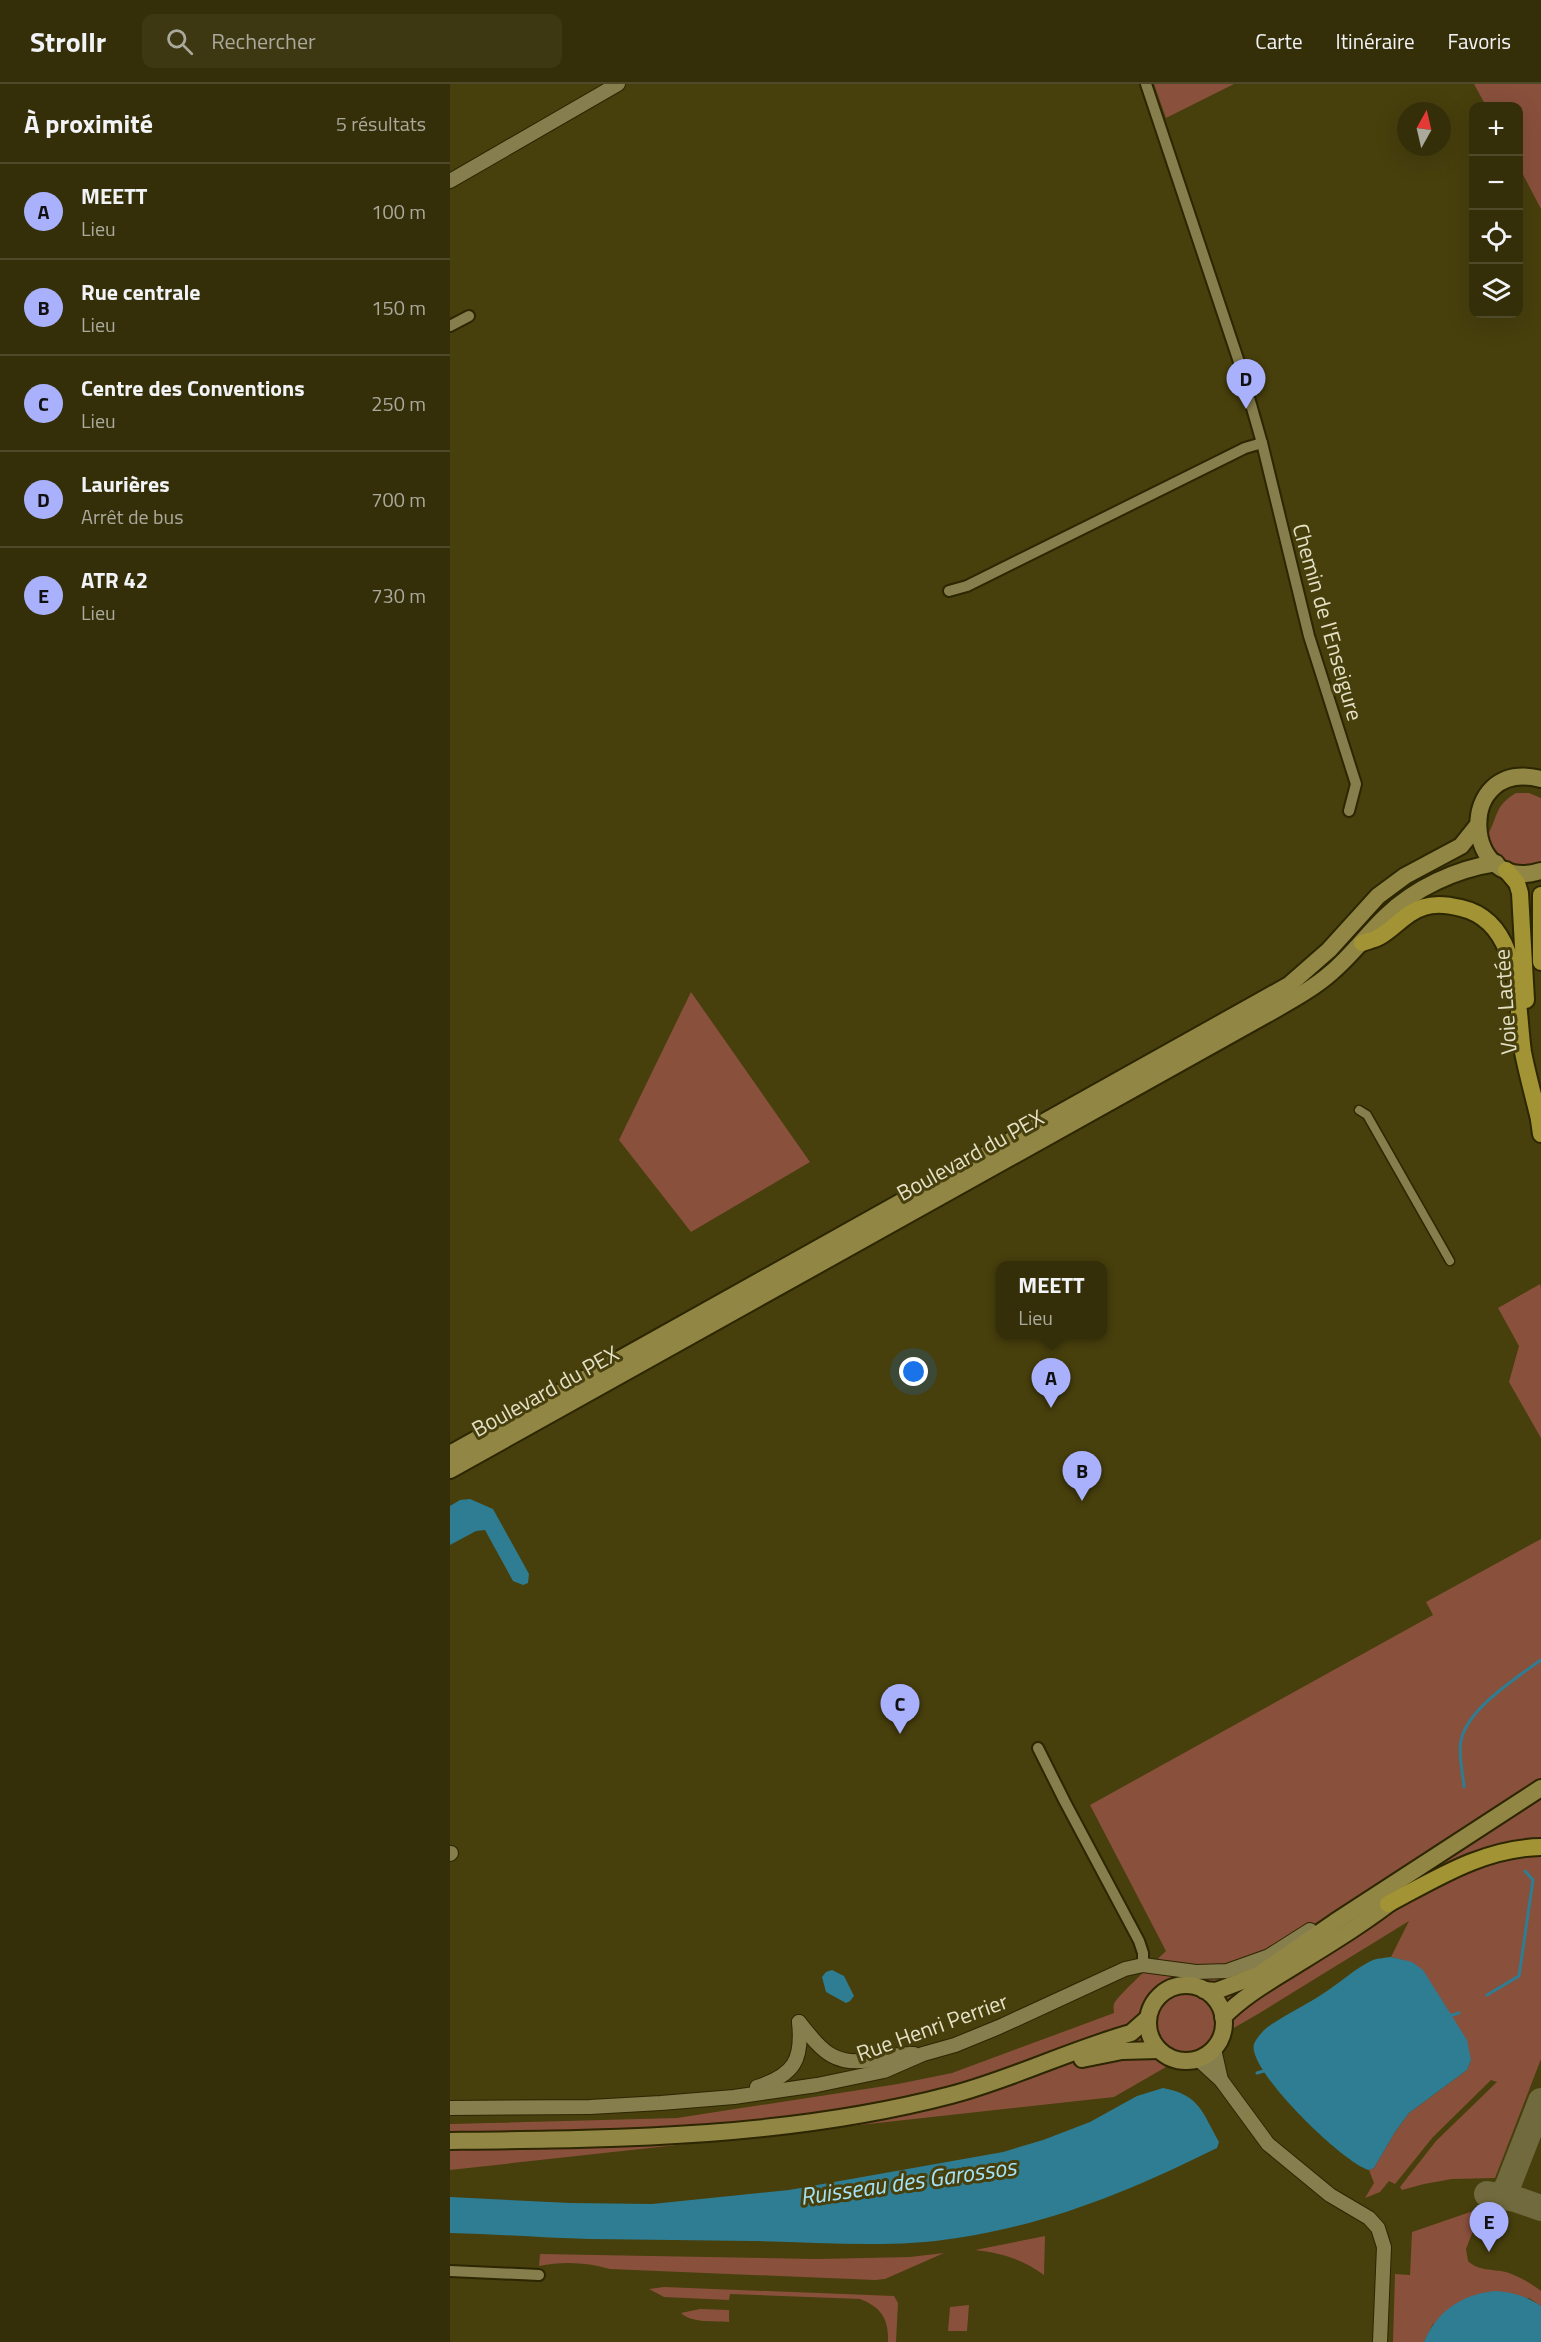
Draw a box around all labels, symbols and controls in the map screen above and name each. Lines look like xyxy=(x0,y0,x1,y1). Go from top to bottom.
search box xyxy=(142,14,562,68)
text: Strollr xyxy=(30,20,106,63)
text: Rechercher xyxy=(211,24,316,58)
icon: search xyxy=(163,25,196,58)
text: Carte xyxy=(1255,25,1303,57)
text: Itinéraire xyxy=(1336,25,1415,57)
text: Favoris xyxy=(1448,25,1511,57)
north arrow xyxy=(1397,102,1451,156)
map controls xyxy=(1469,102,1523,318)
button: + xyxy=(1469,102,1523,156)
text: À proximité xyxy=(24,104,153,143)
text: 5 résultats xyxy=(336,108,426,139)
button: − xyxy=(1469,156,1523,210)
text: MEETT xyxy=(81,179,147,213)
text: A xyxy=(37,196,50,227)
text: 100 m xyxy=(371,196,426,227)
button: locate xyxy=(1469,210,1523,264)
text: Lieu xyxy=(81,213,116,244)
button: layers xyxy=(1469,264,1523,318)
text: Rue centrale xyxy=(81,275,201,309)
text: B xyxy=(37,292,50,323)
text: 150 m xyxy=(371,292,426,323)
text: Lieu xyxy=(81,309,116,340)
pin: D xyxy=(1226,360,1266,409)
text: Centre des Conventions xyxy=(81,371,305,405)
text: C xyxy=(38,388,49,419)
text: 250 m xyxy=(371,388,426,419)
text: Lieu xyxy=(81,405,116,436)
text: Laurières xyxy=(81,467,170,501)
text: D xyxy=(37,484,50,515)
text: 700 m xyxy=(371,484,426,515)
text: Arrêt de bus xyxy=(81,501,184,532)
street label: Chemin de l'Enseigure xyxy=(1284,519,1372,725)
text: ATR 42 xyxy=(81,563,148,597)
text: E xyxy=(38,580,49,611)
text: 730 m xyxy=(371,580,426,611)
text: Lieu xyxy=(81,597,116,628)
street label: Voie Lactée xyxy=(1484,948,1526,1056)
street label: Boulevard du PEX xyxy=(890,1100,1050,1210)
popup xyxy=(996,1261,1107,1339)
text: MEETT xyxy=(1018,1268,1085,1302)
text: Lieu xyxy=(1018,1302,1053,1333)
street label: Boulevard du PEX xyxy=(465,1336,625,1446)
your location xyxy=(899,1357,928,1386)
pin: A xyxy=(1032,1358,1070,1408)
pin: B xyxy=(1062,1452,1102,1501)
pin: C xyxy=(880,1684,920,1734)
street label: Rue Henri Perrier xyxy=(852,1984,1013,2070)
water label: Ruisseau des Garossos xyxy=(798,2148,1020,2214)
pin: E xyxy=(1470,2202,1508,2252)

